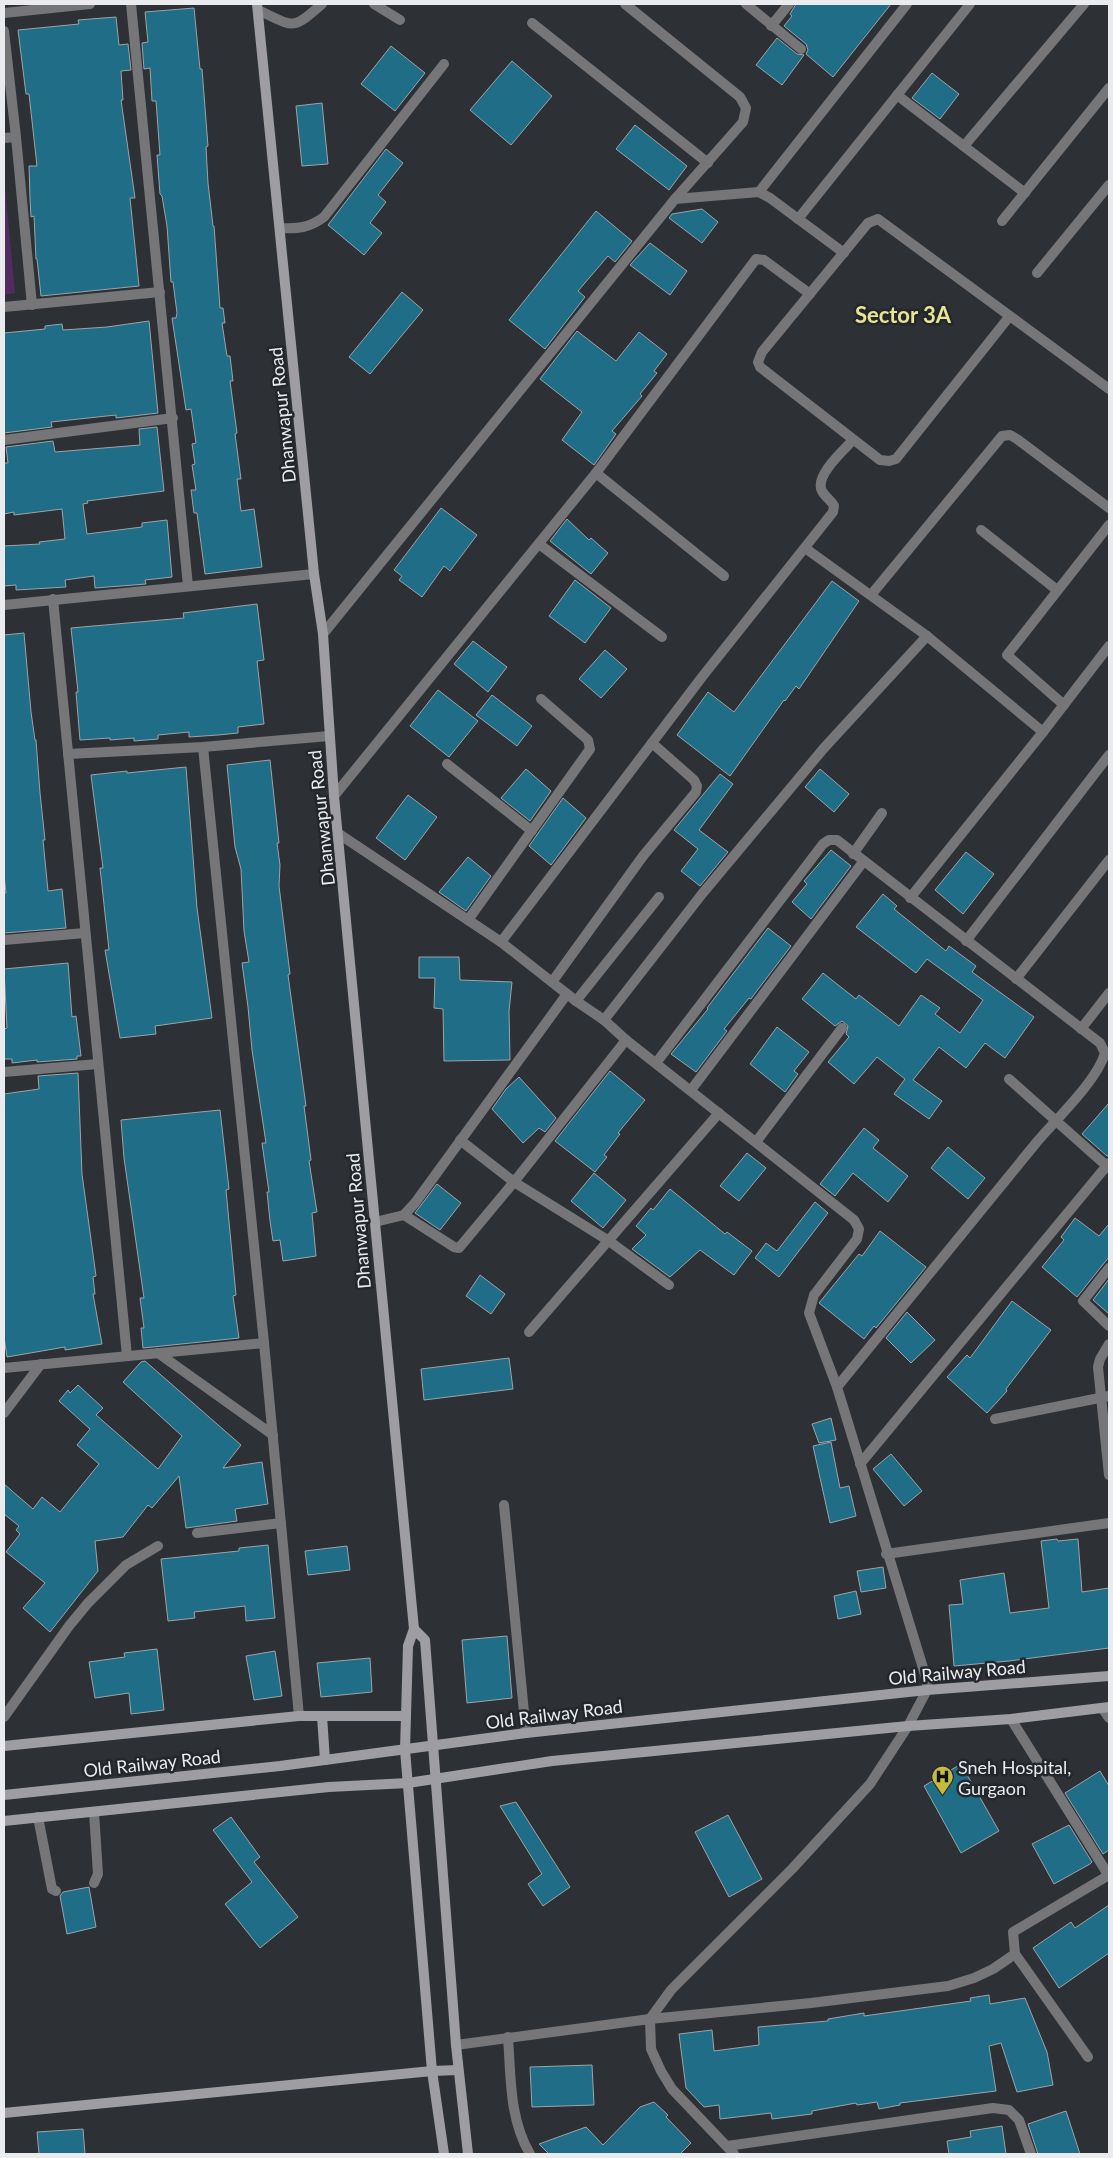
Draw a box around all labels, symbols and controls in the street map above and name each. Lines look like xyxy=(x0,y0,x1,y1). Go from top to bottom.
district label: Sector 3A xyxy=(855,301,952,328)
street label: Dhanwapur Road xyxy=(264,346,300,484)
street label: Dhanwapur Road xyxy=(303,749,339,887)
street label: Dhanwapur Road xyxy=(341,1152,375,1290)
street label: Old Railway Road xyxy=(887,1655,1027,1689)
street label: Old Railway Road xyxy=(484,1695,624,1733)
street label: Old Railway Road xyxy=(82,1745,222,1781)
place label: Sneh Hospital, Gurgaon xyxy=(958,1756,1071,1799)
hospital icon: Sneh Hospital, Gurgaon xyxy=(930,1765,954,1796)

